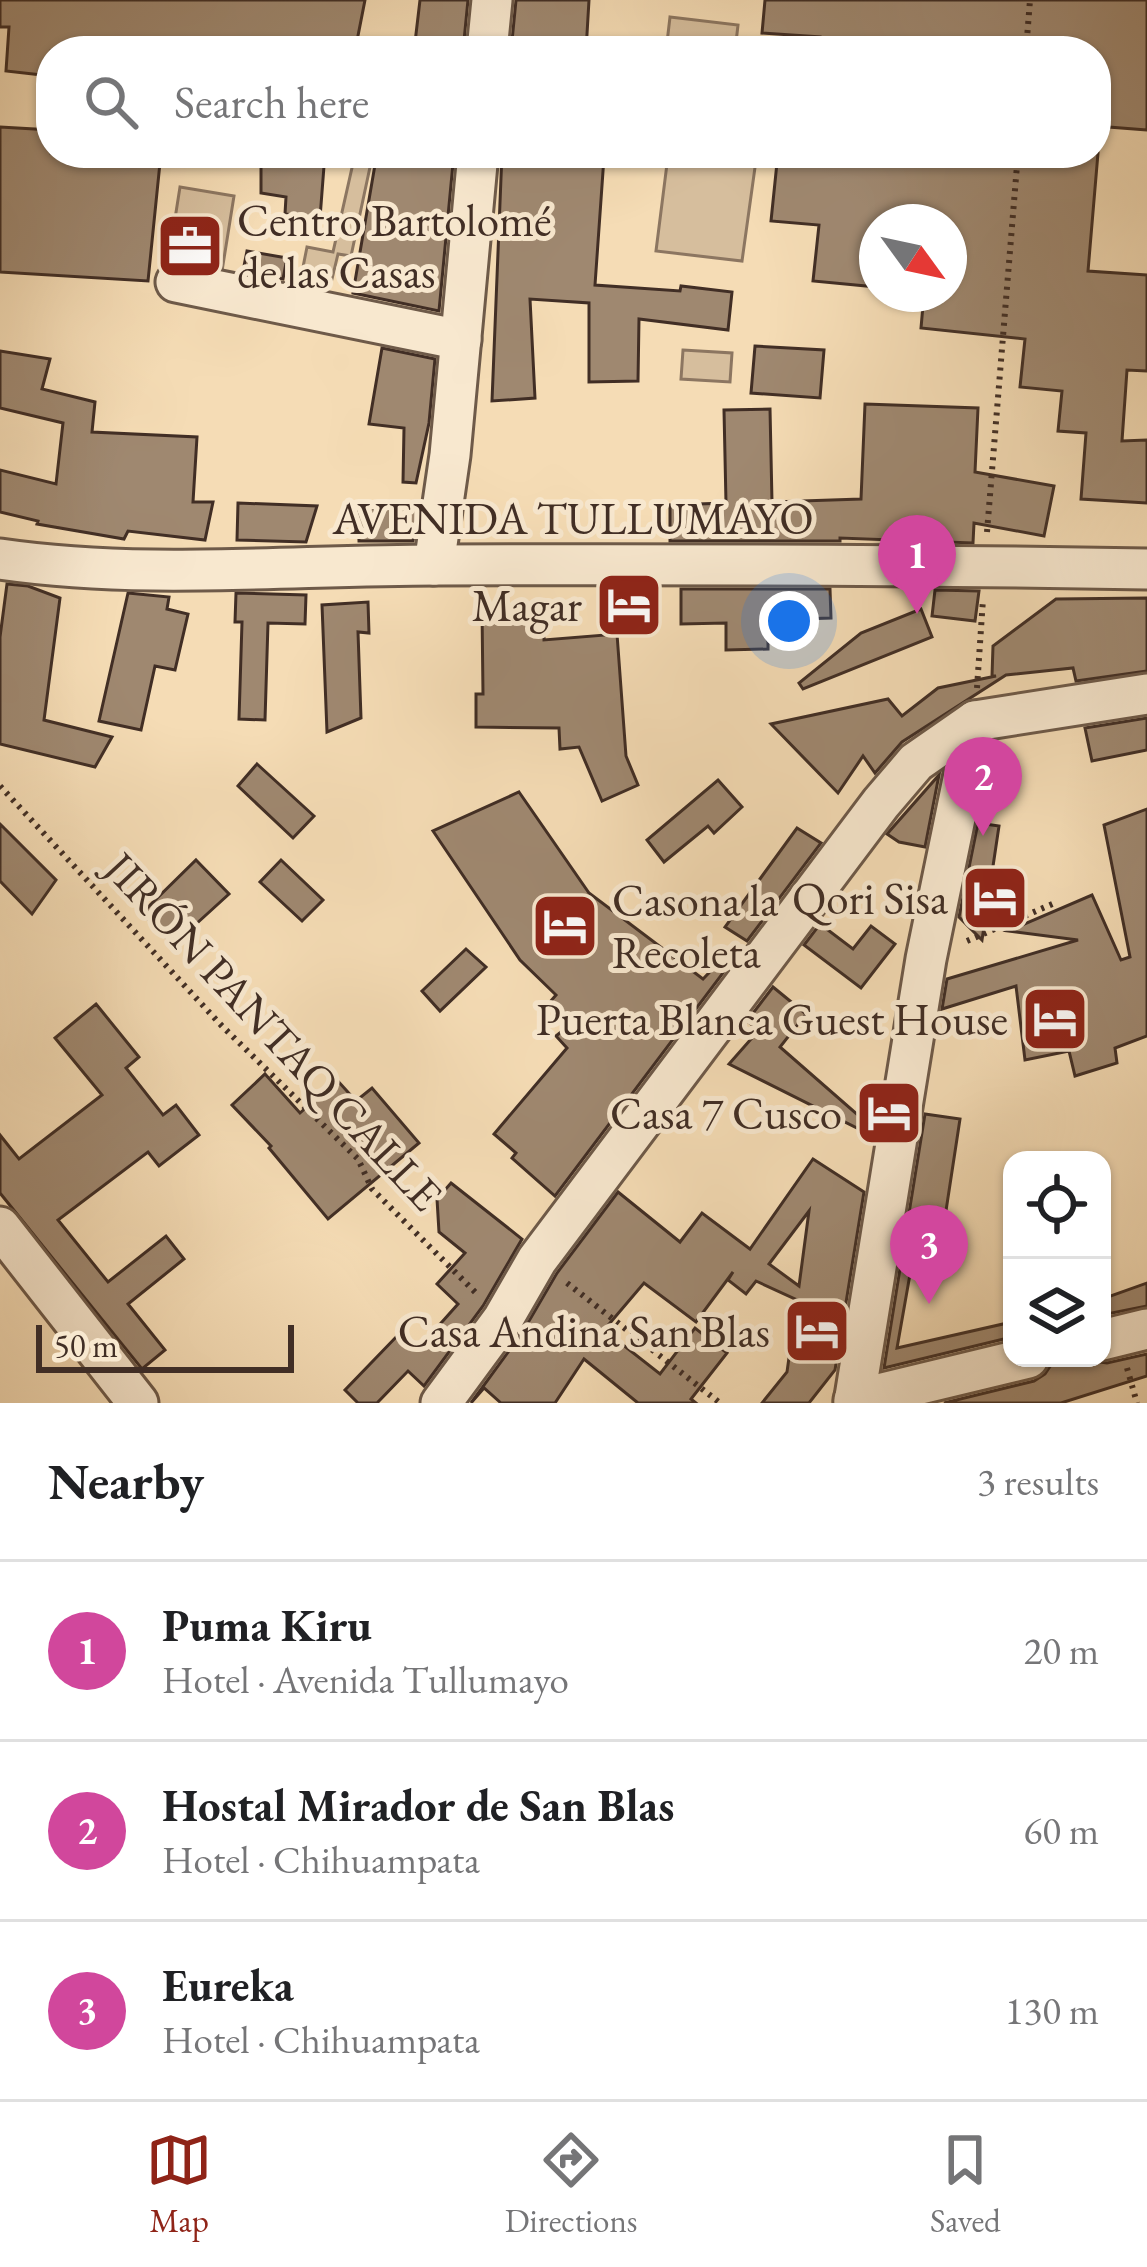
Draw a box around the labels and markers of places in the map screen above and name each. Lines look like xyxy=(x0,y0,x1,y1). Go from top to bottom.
place label: Centro Bartolomé de las Casas xyxy=(237,191,551,301)
office icon: Centro Bartolomé de las Casas xyxy=(155,211,225,281)
pin: 1 xyxy=(878,515,956,614)
hotel icon: Magar xyxy=(594,570,664,640)
place label: Magar xyxy=(472,576,582,634)
pin: 2 xyxy=(944,737,1022,836)
hotel icon: Qori Sisa xyxy=(960,863,1030,933)
place label: Qori Sisa xyxy=(792,869,948,927)
place label: Casona la Recoleta xyxy=(612,871,778,981)
hotel icon: Casona la Recoleta xyxy=(530,891,600,961)
hotel icon: Puerta Blanca Guest House xyxy=(1020,984,1090,1054)
place label: Puerta Blanca Guest House xyxy=(536,990,1008,1048)
hotel icon: Casa 7 Cusco xyxy=(854,1078,924,1148)
place label: Casa 7 Cusco xyxy=(610,1084,842,1142)
pin: 3 xyxy=(890,1205,968,1304)
hotel icon: Casa Andina San Blas xyxy=(782,1296,852,1366)
place label: Casa Andina San Blas xyxy=(398,1302,770,1360)

